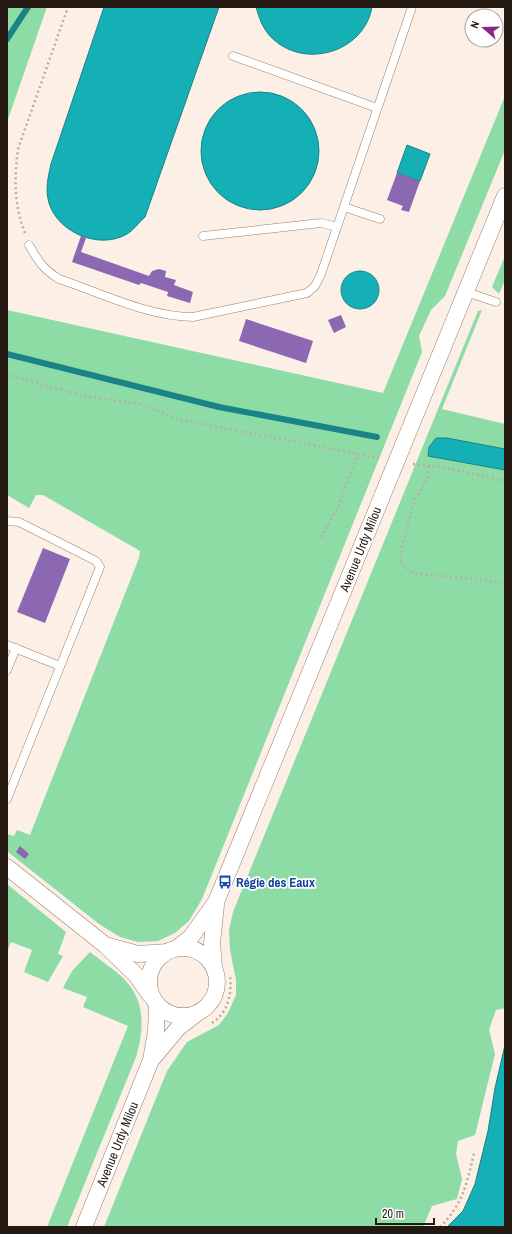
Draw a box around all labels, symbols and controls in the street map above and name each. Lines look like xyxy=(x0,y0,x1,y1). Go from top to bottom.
north arrow xyxy=(464,8,504,48)
text: N xyxy=(467,19,482,30)
street label: Avenue Urdy Milou xyxy=(335,504,385,595)
bus stop icon: Régie des Eaux xyxy=(217,874,233,890)
place label: Régie des Eaux xyxy=(236,874,315,891)
street label: Avenue Urdy Milou xyxy=(92,1099,142,1190)
scale bar xyxy=(376,1200,434,1226)
text: 20 m xyxy=(382,1206,404,1222)

